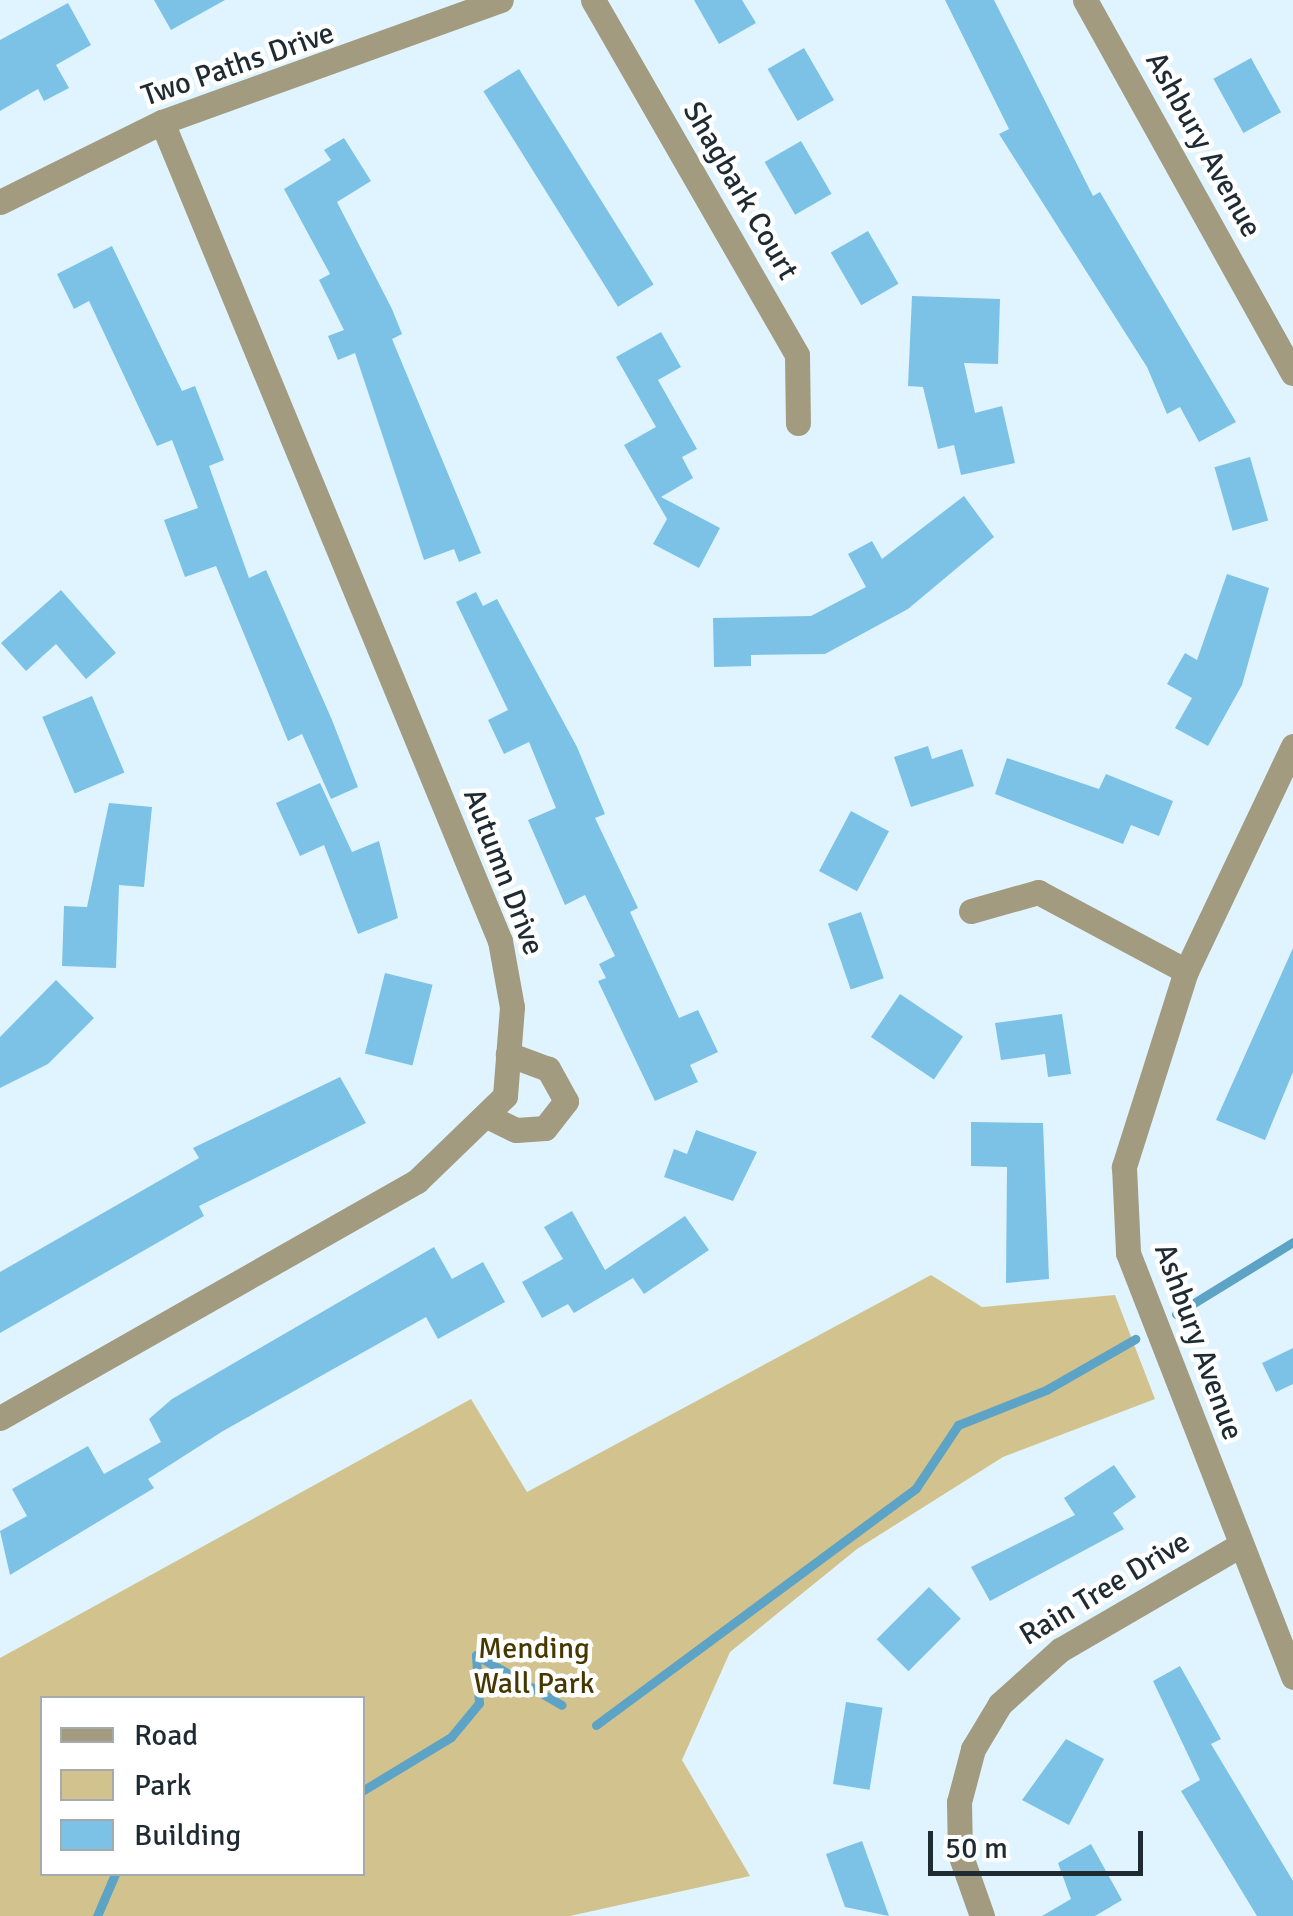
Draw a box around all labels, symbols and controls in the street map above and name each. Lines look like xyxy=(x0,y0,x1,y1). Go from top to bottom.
street label: Two Paths Drive xyxy=(137,15,339,115)
street label: Ashbury Avenue xyxy=(1137,46,1269,244)
street label: Shagbark Court xyxy=(674,96,806,286)
street label: Autumn Drive xyxy=(455,784,551,960)
street label: Ashbury Avenue xyxy=(1146,1239,1250,1445)
street label: Rain Tree Drive xyxy=(1014,1524,1196,1654)
park label: Mending Wall Park xyxy=(473,1631,595,1702)
legend xyxy=(40,1696,365,1876)
text: Road xyxy=(134,1717,198,1754)
text: Park xyxy=(134,1767,192,1804)
scale bar xyxy=(933,1811,1148,1873)
text: Building xyxy=(134,1817,241,1854)
text: 50 m xyxy=(945,1830,1008,1867)

